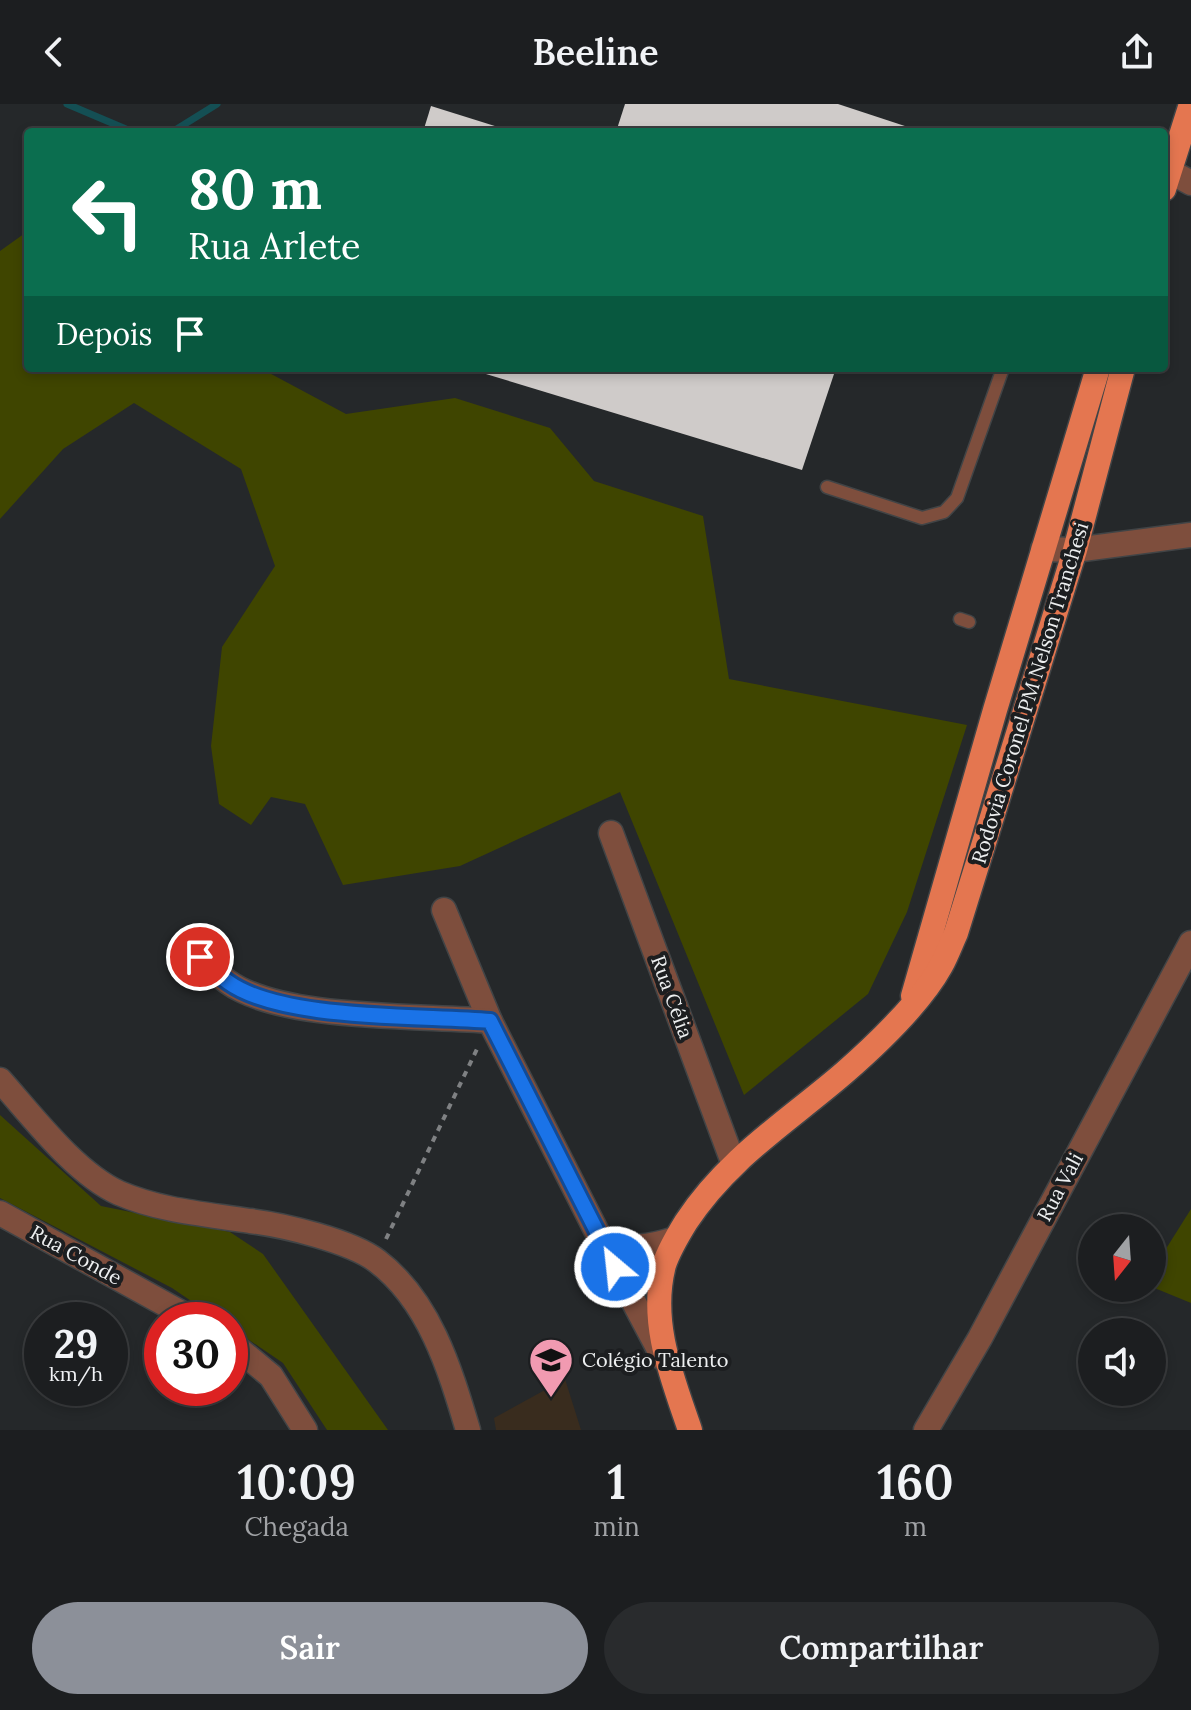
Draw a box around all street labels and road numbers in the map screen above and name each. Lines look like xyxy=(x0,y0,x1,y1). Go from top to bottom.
street label: Rodovia Coronel PM Nelson Tranchesi xyxy=(966,519,1093,867)
street label: Rua Célia xyxy=(646,952,699,1042)
street label: Rua Vali xyxy=(1031,1148,1088,1225)
street label: Rua Conde xyxy=(26,1219,126,1290)

